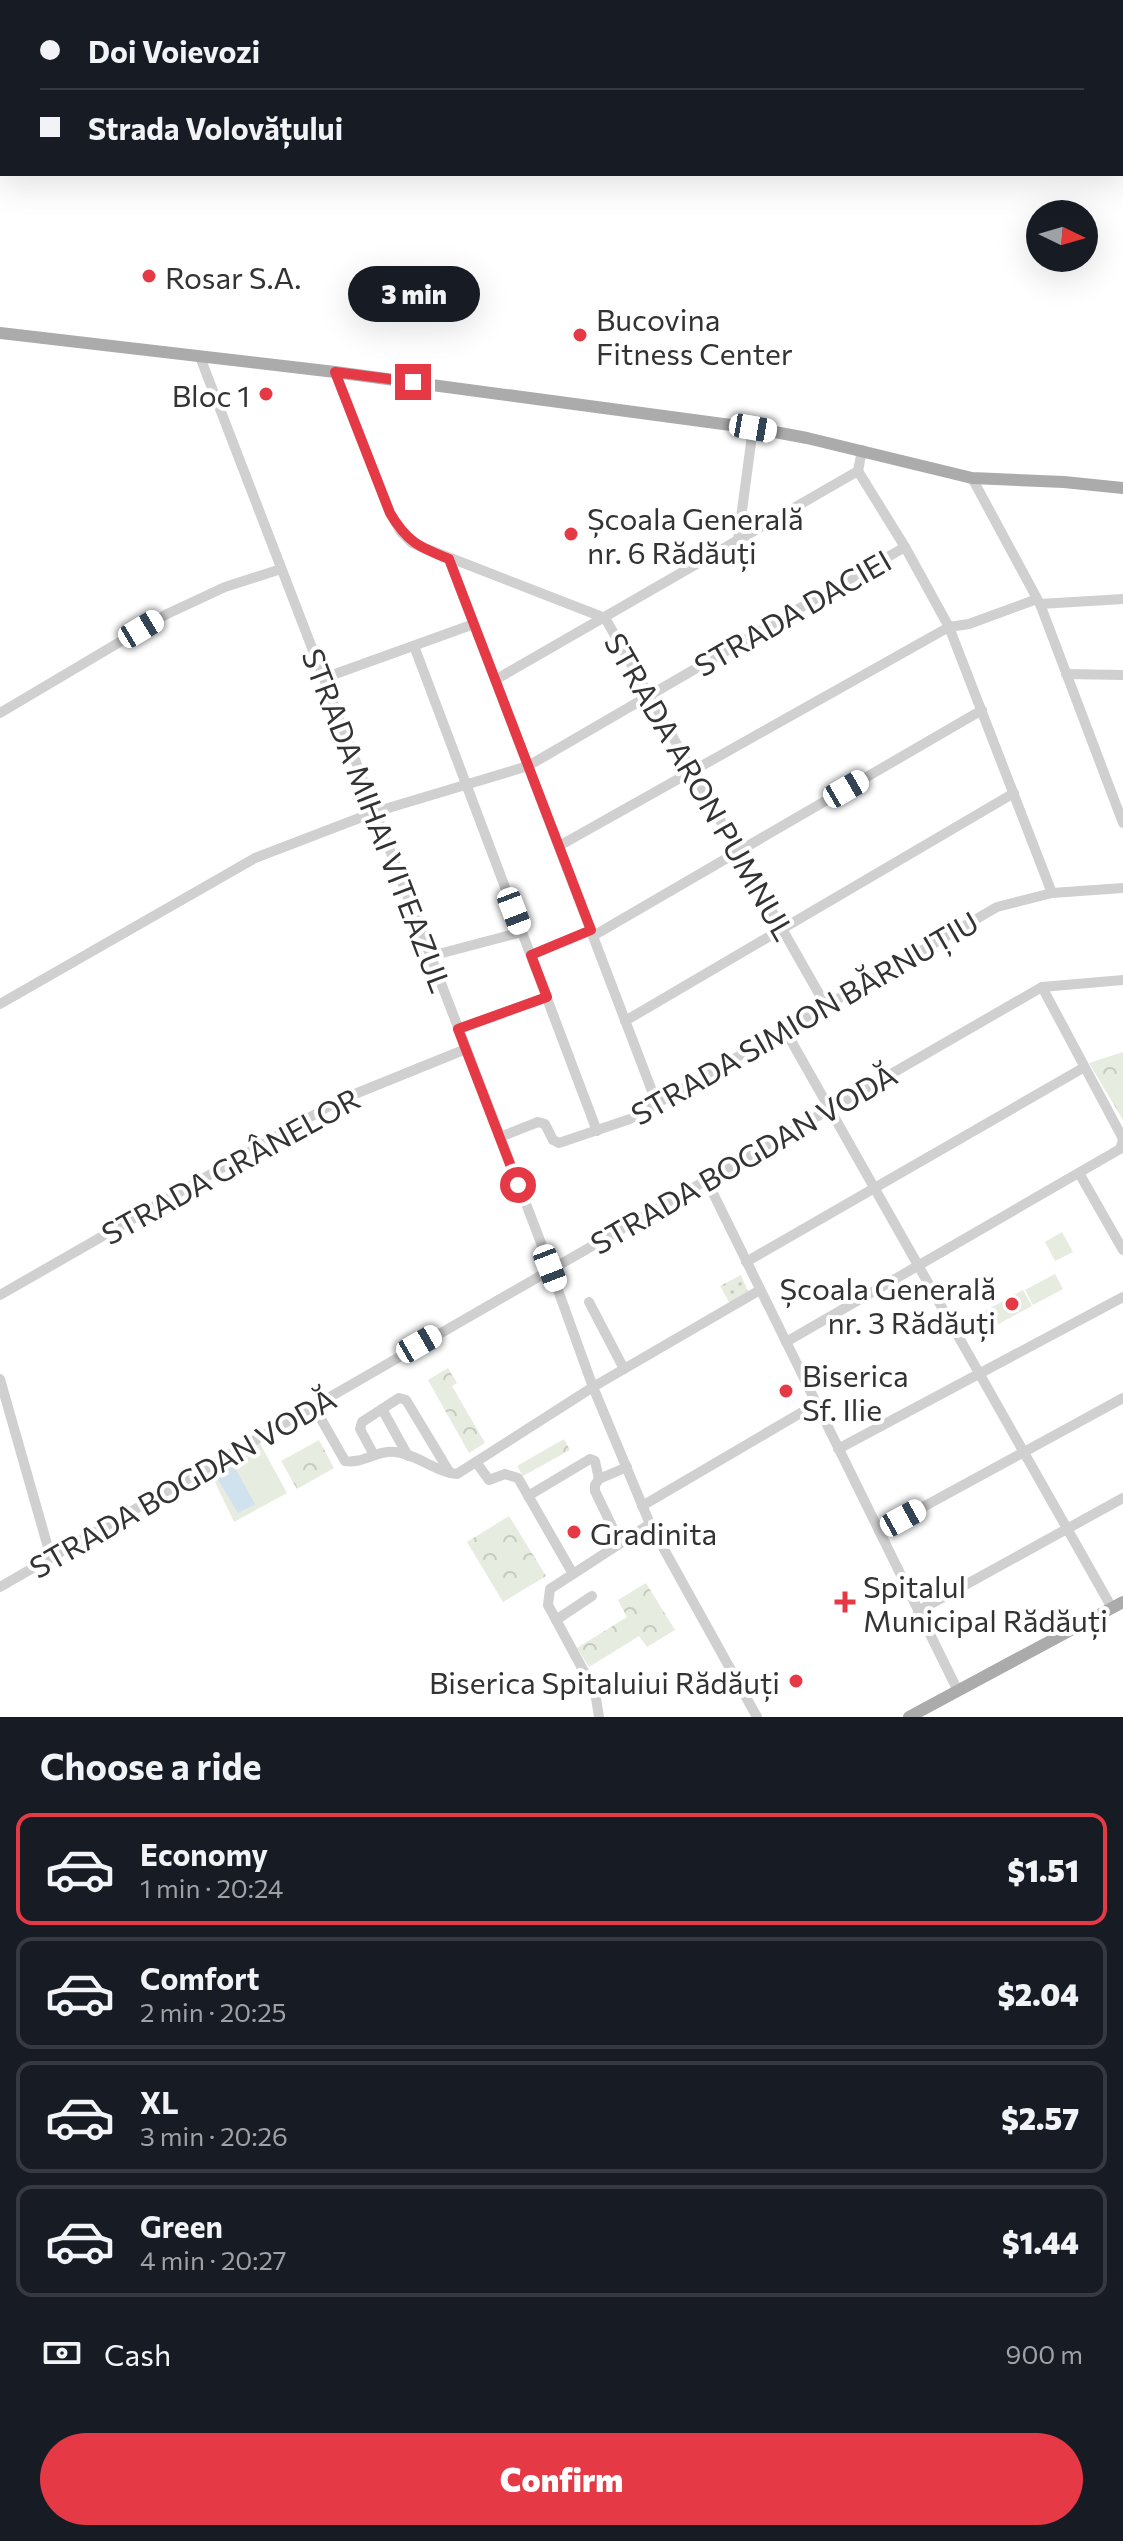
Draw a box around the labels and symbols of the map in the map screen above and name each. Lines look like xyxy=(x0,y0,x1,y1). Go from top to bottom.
north arrow xyxy=(1026,200,1098,272)
place label: Rosar S.A. xyxy=(165,258,301,295)
callout: 3 min xyxy=(347,266,479,322)
marker: Rosar S.A. xyxy=(140,267,158,285)
place label: Bucovina Fitness Center xyxy=(596,300,793,371)
marker: Bucovina Fitness Center xyxy=(571,326,589,344)
route end xyxy=(395,364,431,400)
place label: Bloc 1 xyxy=(172,376,250,413)
marker: Bloc 1 xyxy=(257,385,275,403)
car xyxy=(727,412,779,444)
place label: Școala Generală nr. 6 Rădăuți xyxy=(587,499,803,572)
marker: Școala Generală nr. 6 Rădăuți xyxy=(562,525,580,543)
street label: STRADA DACIEI xyxy=(687,541,897,683)
car xyxy=(114,606,168,652)
street label: STRADA ARON PUMNUL xyxy=(598,626,804,946)
street label: STRADA MIHAI VITEAZUL xyxy=(295,643,461,997)
car xyxy=(819,767,873,811)
car xyxy=(494,884,534,938)
street label: STRADA SIMION BĂRNUȚIU xyxy=(624,902,986,1134)
street label: STRADA BOGDAN VODĂ xyxy=(583,1055,903,1261)
street label: STRADA GRÂNELOR xyxy=(95,1079,365,1251)
route start xyxy=(500,1167,536,1203)
car xyxy=(530,1241,570,1295)
place label: Școala Generală nr. 3 Rădăuți xyxy=(780,1269,996,1342)
marker: Școala Generală nr. 3 Rădăuți xyxy=(1003,1295,1021,1313)
car xyxy=(392,1322,446,1366)
place label: Biserica Sf. Ilie xyxy=(802,1356,909,1427)
street label: STRADA BOGDAN VODĂ xyxy=(22,1379,342,1585)
marker: Biserica Sf. Ilie xyxy=(777,1382,795,1400)
car xyxy=(876,1496,930,1540)
place label: Gradinita xyxy=(590,1514,717,1551)
marker: Gradinita xyxy=(565,1523,583,1541)
place label: Spitalul Municipal Rădăuți xyxy=(863,1567,1108,1640)
marker: Spitalul Municipal Rădăuți xyxy=(834,1591,856,1613)
place label: Biserica Spitaluiui Rădăuți xyxy=(429,1663,780,1702)
marker: Biserica Spitaluiui Rădăuți xyxy=(787,1672,805,1690)

